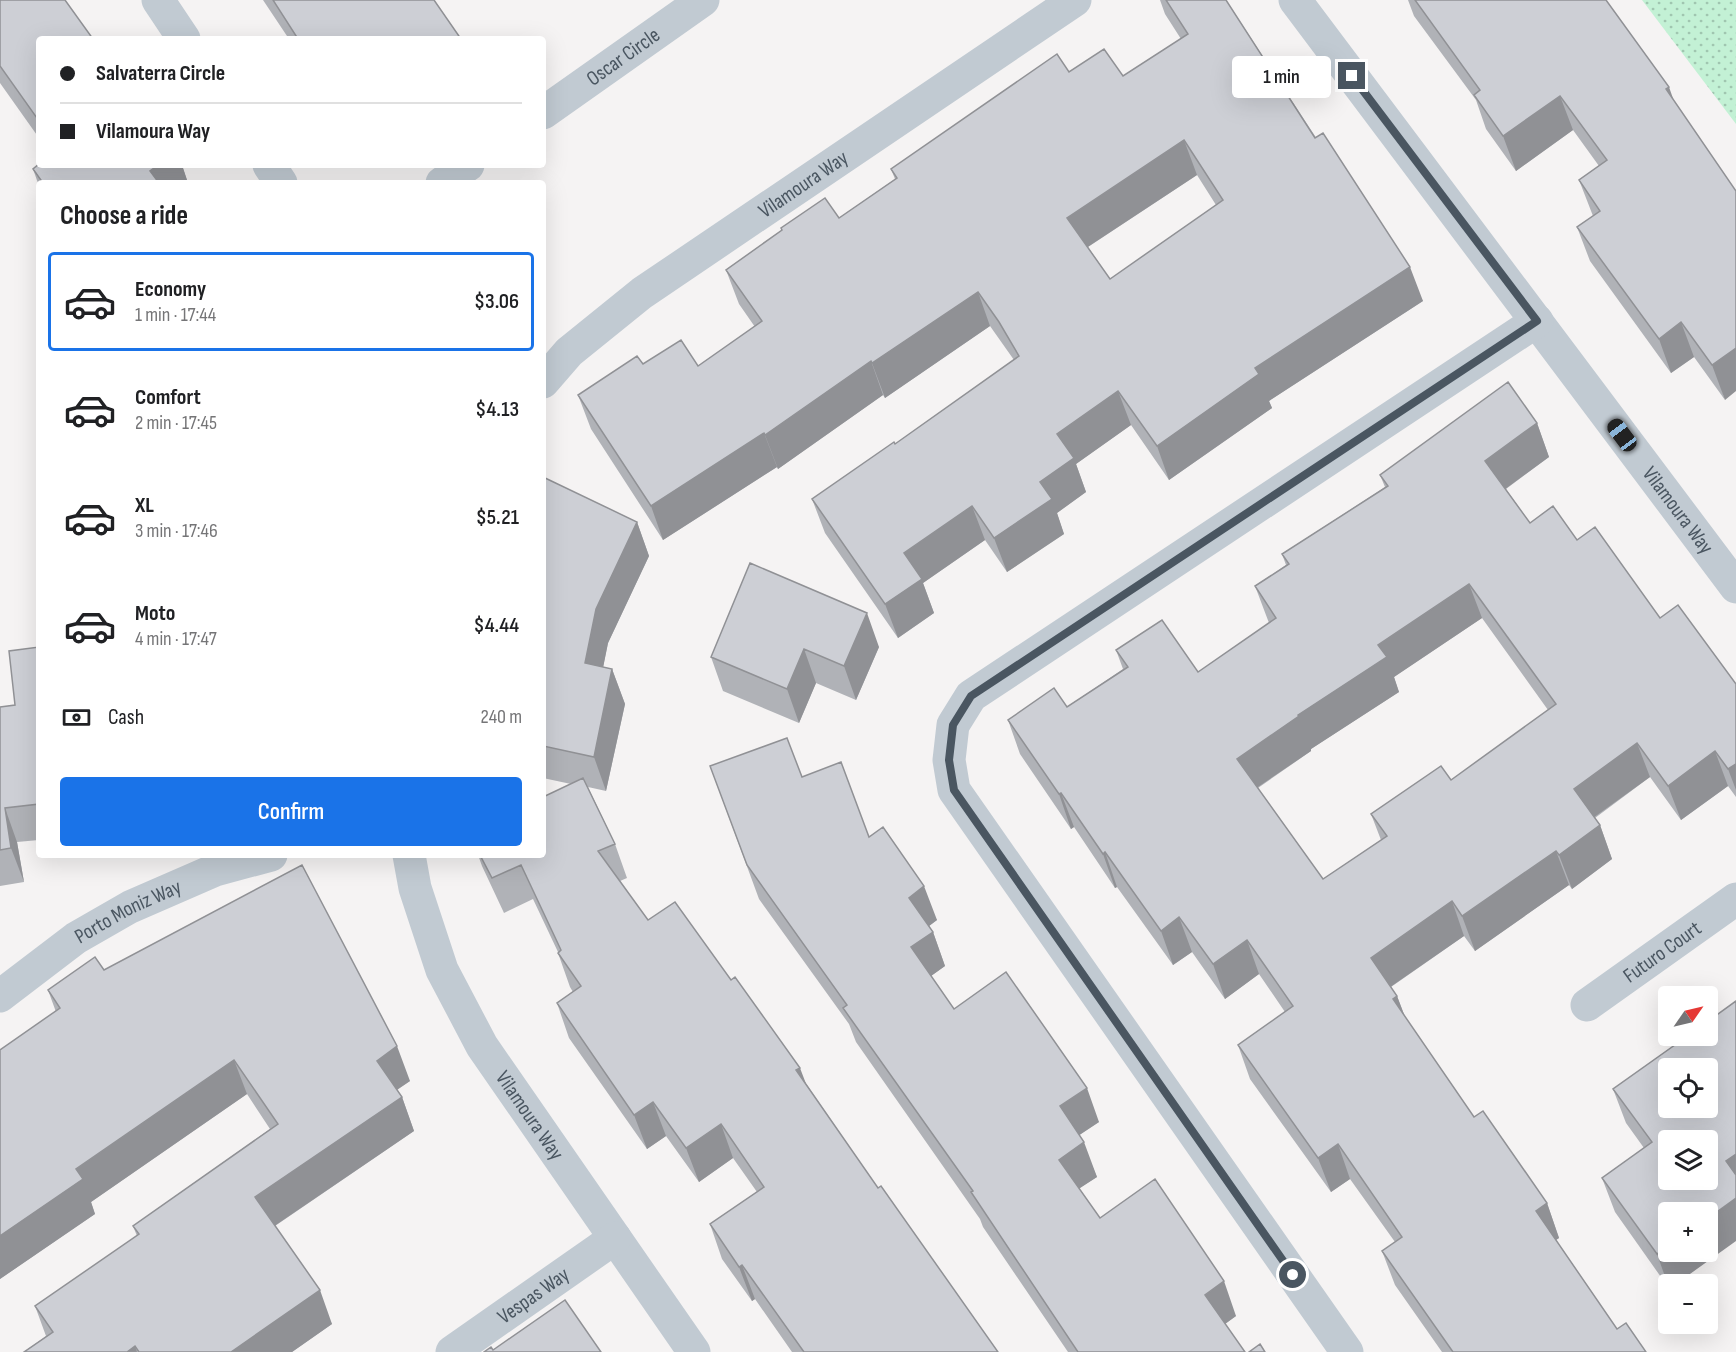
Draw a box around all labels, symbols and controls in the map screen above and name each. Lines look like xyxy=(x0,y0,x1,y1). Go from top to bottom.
street label: Oscar Circle xyxy=(581,22,665,91)
callout: 1 min xyxy=(1232,55,1331,97)
text: Salvaterra Circle xyxy=(96,60,225,87)
route end xyxy=(1338,62,1365,89)
text: 1 min xyxy=(1263,65,1300,89)
text: Vilamoura Way xyxy=(96,118,210,145)
street label: Vilamoura Way xyxy=(754,145,853,223)
text: Choose a ride xyxy=(60,200,188,232)
icon: car xyxy=(63,275,117,329)
text: Economy xyxy=(135,276,206,303)
text: $3.06 xyxy=(474,288,519,315)
text: 1 min · 17:44 xyxy=(135,303,216,327)
icon: car xyxy=(63,383,117,437)
text: Comfort xyxy=(135,384,201,411)
text: $4.13 xyxy=(475,396,519,423)
text: 2 min · 17:45 xyxy=(135,411,217,435)
car xyxy=(1604,415,1640,455)
street label: Vilamoura Way xyxy=(1637,462,1719,559)
icon: car xyxy=(63,491,117,545)
text: XL xyxy=(135,492,154,519)
text: $5.21 xyxy=(476,504,519,531)
text: 3 min · 17:46 xyxy=(135,519,218,543)
icon: car xyxy=(63,599,117,653)
text: Moto xyxy=(135,600,175,627)
text: $4.44 xyxy=(474,612,519,639)
text: 4 min · 17:47 xyxy=(135,627,217,651)
icon: cash xyxy=(60,701,93,734)
text: Cash xyxy=(108,704,144,731)
text: 240 m xyxy=(481,705,522,729)
button: Confirm xyxy=(60,777,522,846)
street label: Porto Moniz Way xyxy=(70,874,185,949)
street label: Futuro Court xyxy=(1618,915,1706,988)
north arrow xyxy=(1658,986,1718,1046)
map controls xyxy=(1658,986,1718,1334)
button: locate xyxy=(1658,1058,1718,1118)
street label: Vilamoura Way xyxy=(490,1066,569,1165)
button: layers xyxy=(1658,1130,1718,1190)
button: + xyxy=(1658,1202,1718,1262)
route start xyxy=(1279,1261,1306,1288)
street label: Vespas Way xyxy=(493,1262,574,1329)
button: − xyxy=(1658,1274,1718,1334)

